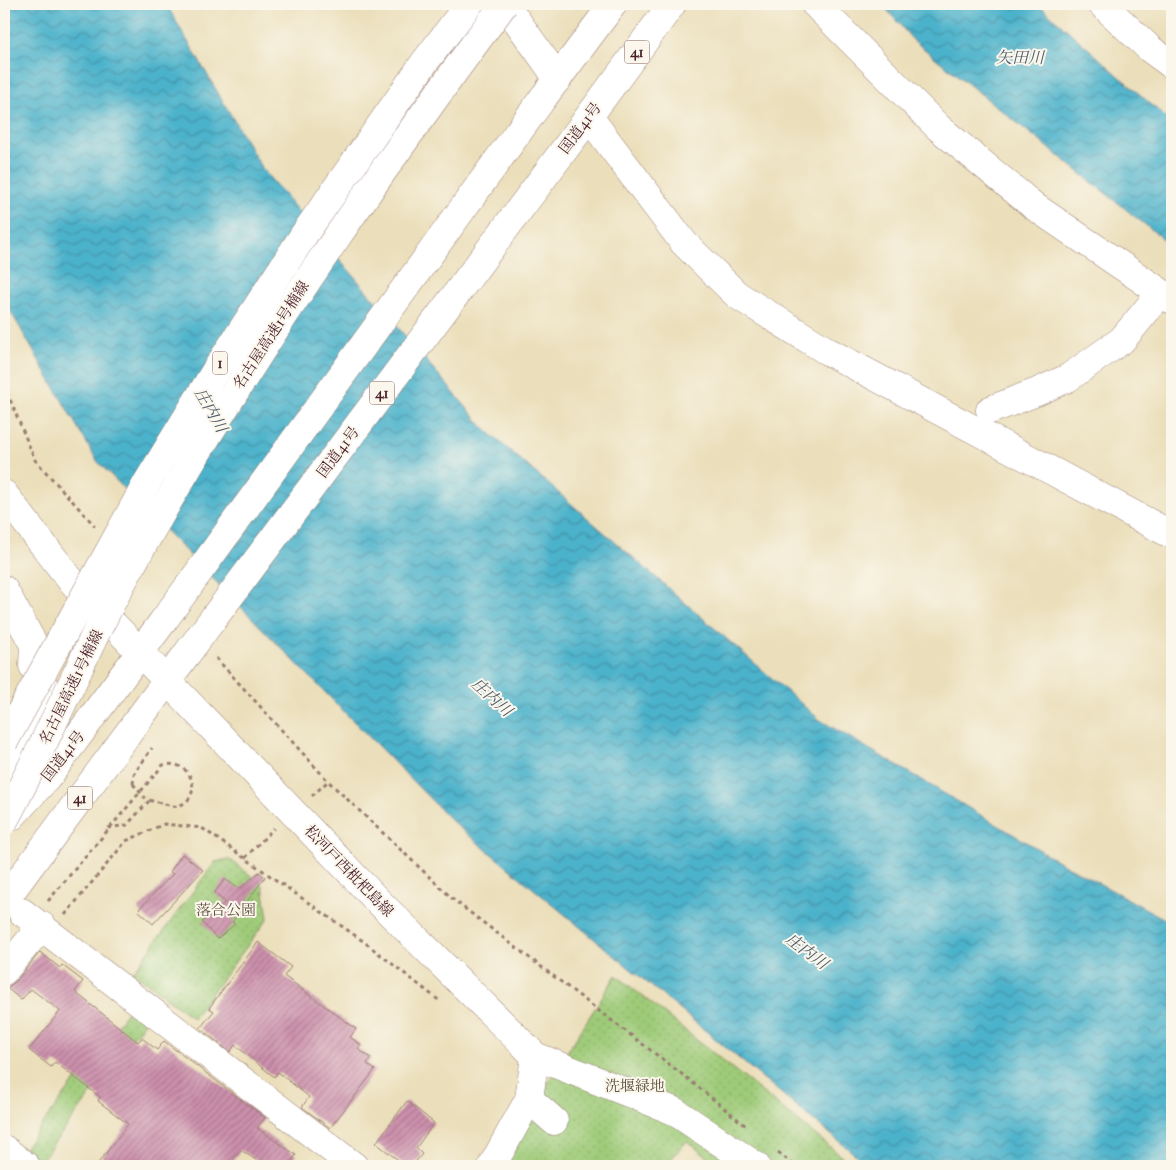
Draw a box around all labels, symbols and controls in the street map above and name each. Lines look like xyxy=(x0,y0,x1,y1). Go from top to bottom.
road number: 41 xyxy=(624,41,650,64)
water label: 矢田川 xyxy=(996,48,1046,67)
street label: 国道41号 xyxy=(555,99,605,157)
street label: 名古屋高速1号楠線 xyxy=(229,278,313,392)
road number: 1 xyxy=(212,352,228,374)
road number: 41 xyxy=(370,382,394,404)
water label: 庄内川 xyxy=(191,384,232,437)
street label: 国道41号 xyxy=(313,423,363,481)
street label: 名古屋高速1号楠線 xyxy=(35,627,107,747)
water label: 庄内川 xyxy=(468,674,518,721)
street label: 国道41号 xyxy=(38,727,88,785)
road number: 41 xyxy=(68,786,92,810)
street label: 松河戸西枇杷島線 xyxy=(301,822,397,920)
park label: 落合公園 xyxy=(196,901,256,919)
water label: 庄内川 xyxy=(782,929,833,974)
park label: 洗堰緑地 xyxy=(605,1077,665,1095)

